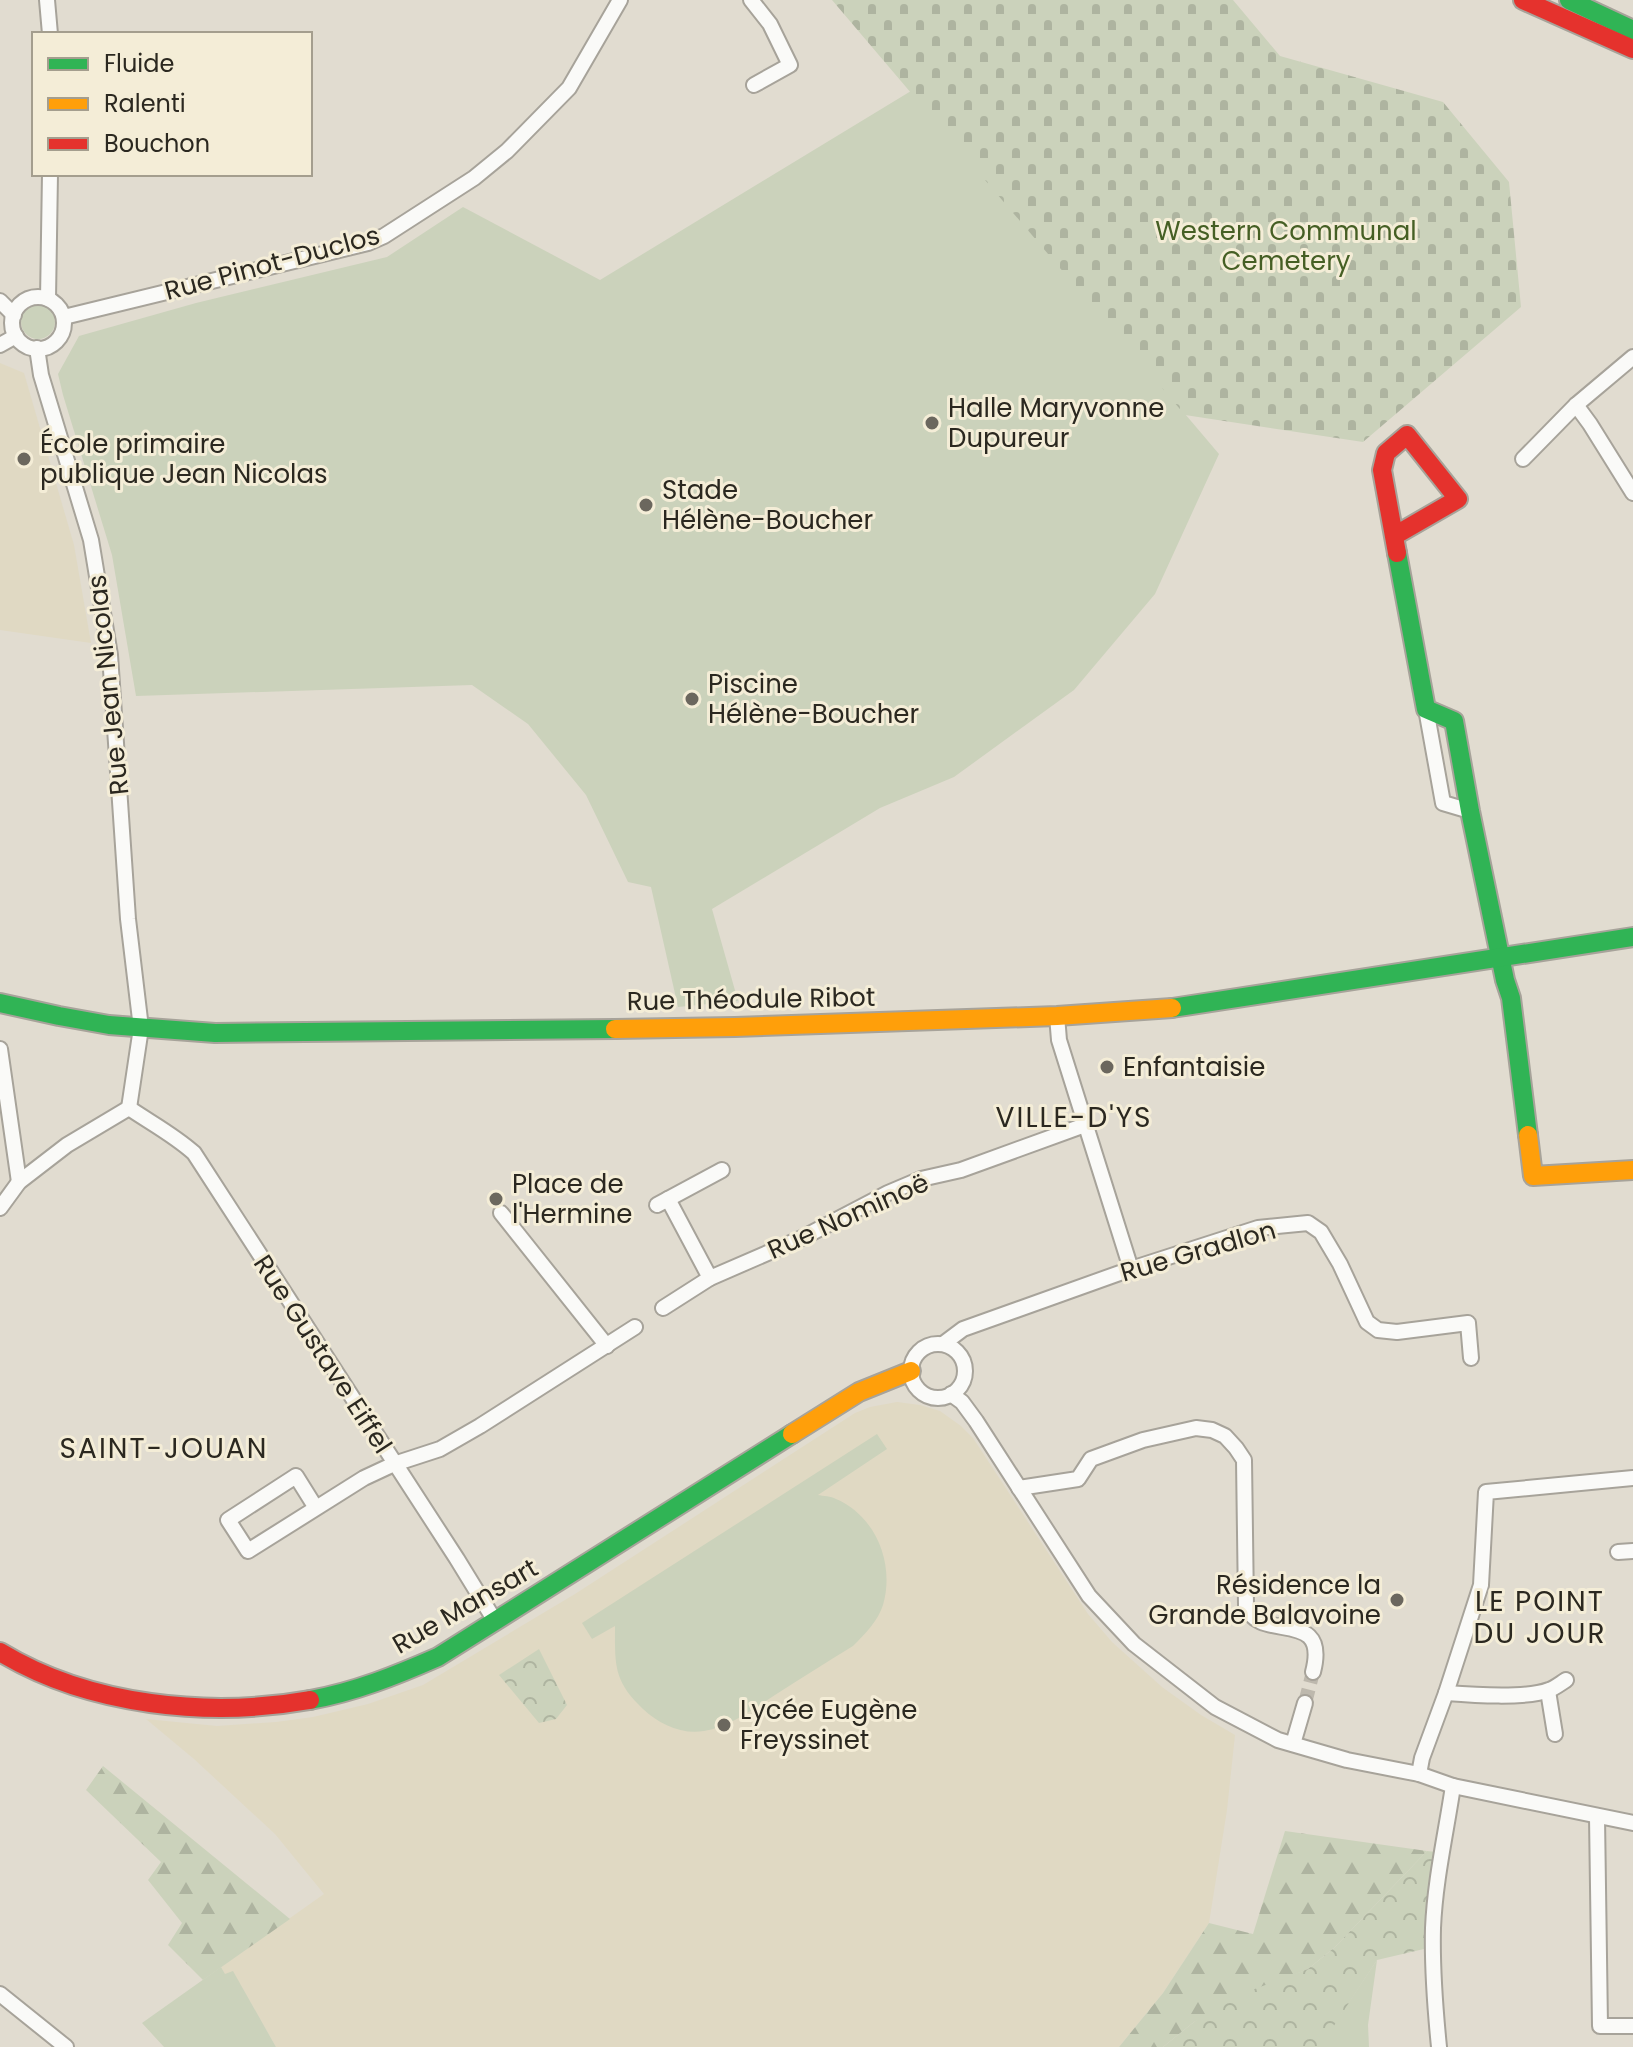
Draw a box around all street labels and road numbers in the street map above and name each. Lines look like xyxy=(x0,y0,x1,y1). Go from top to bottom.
street label: Rue Pinot-Duclos xyxy=(160,217,384,309)
street label: Rue Jean Nicolas xyxy=(79,573,137,797)
street label: Rue Théodule Ribot xyxy=(626,979,876,1019)
street label: Rue Nominoë xyxy=(762,1164,934,1268)
street label: Rue Gradlon xyxy=(1116,1212,1280,1290)
street label: Rue Gustave Eiffel xyxy=(245,1248,401,1460)
street label: Rue Mansart xyxy=(386,1550,544,1662)

